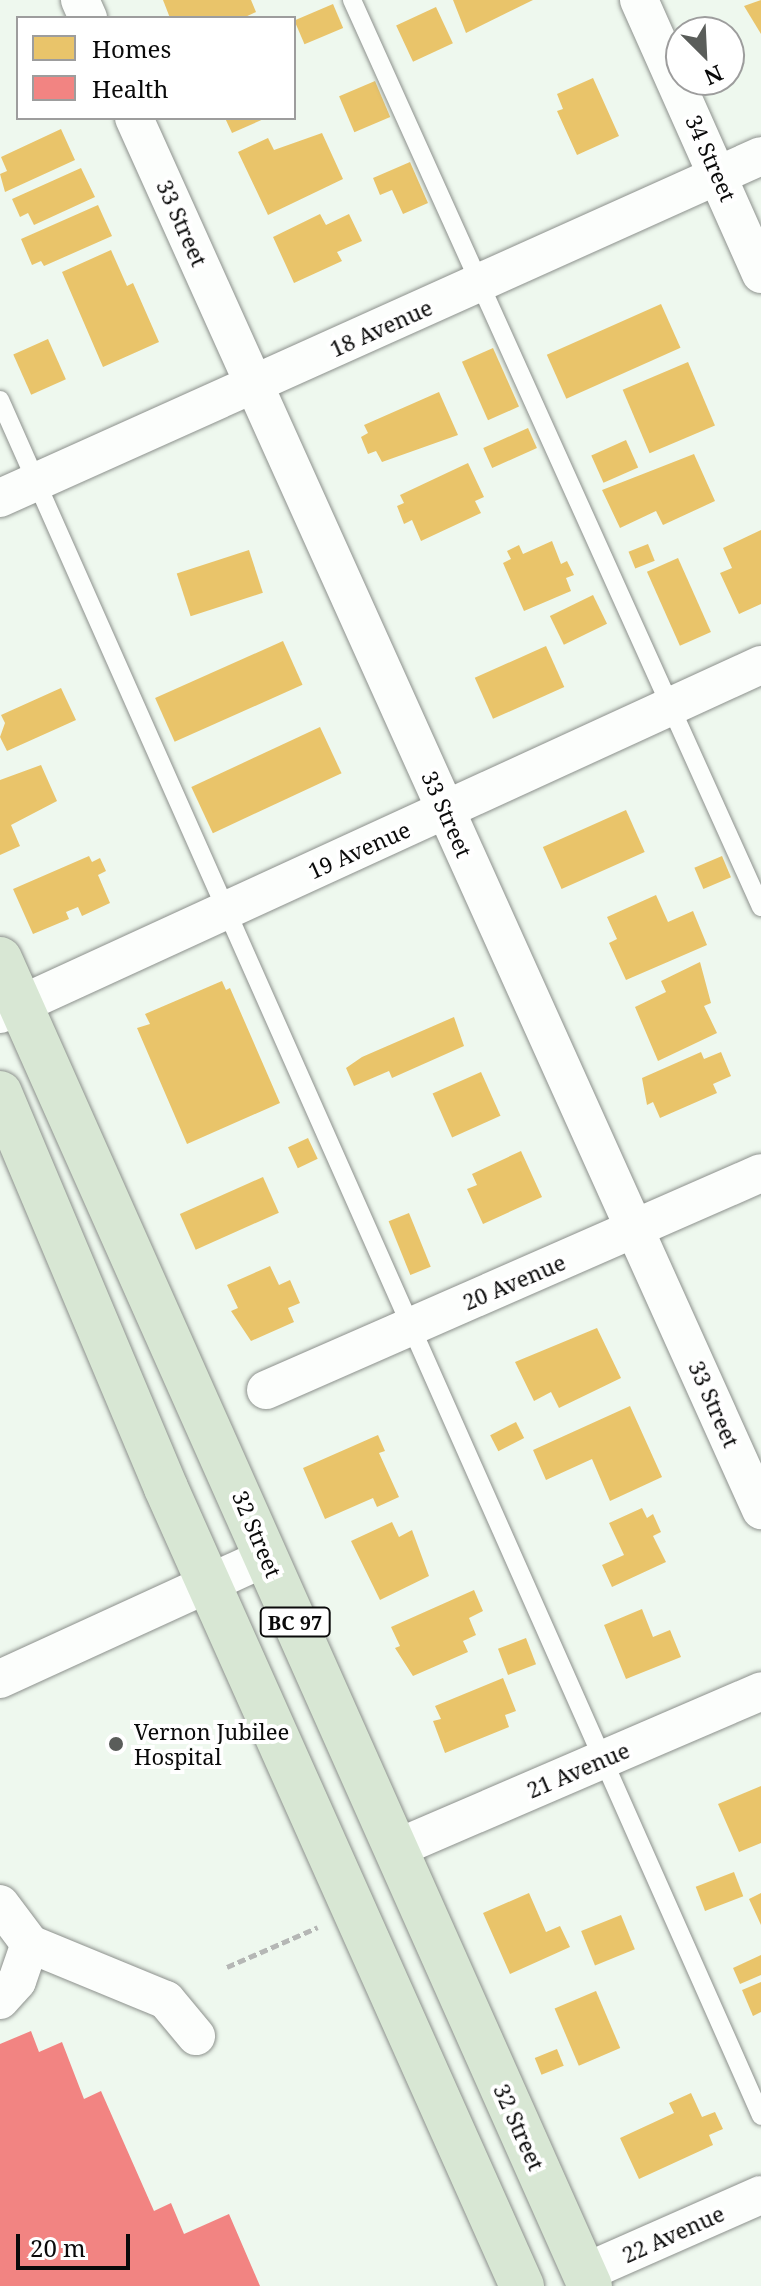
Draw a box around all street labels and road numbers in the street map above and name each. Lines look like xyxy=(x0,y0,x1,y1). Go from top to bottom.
street label: 34 Street xyxy=(680,111,742,205)
street label: 33 Street xyxy=(151,176,213,270)
street label: 18 Avenue xyxy=(326,294,436,362)
street label: 33 Street xyxy=(416,767,478,861)
street label: 19 Avenue xyxy=(304,816,414,884)
street label: 20 Avenue xyxy=(459,1249,569,1315)
street label: 33 Street xyxy=(683,1357,745,1451)
street label: 32 Street xyxy=(227,1487,287,1581)
road number: BC 97 xyxy=(259,1606,331,1638)
street label: 21 Avenue xyxy=(523,1737,633,1803)
street label: 32 Street xyxy=(488,2080,550,2174)
street label: 22 Avenue xyxy=(618,2200,728,2268)

